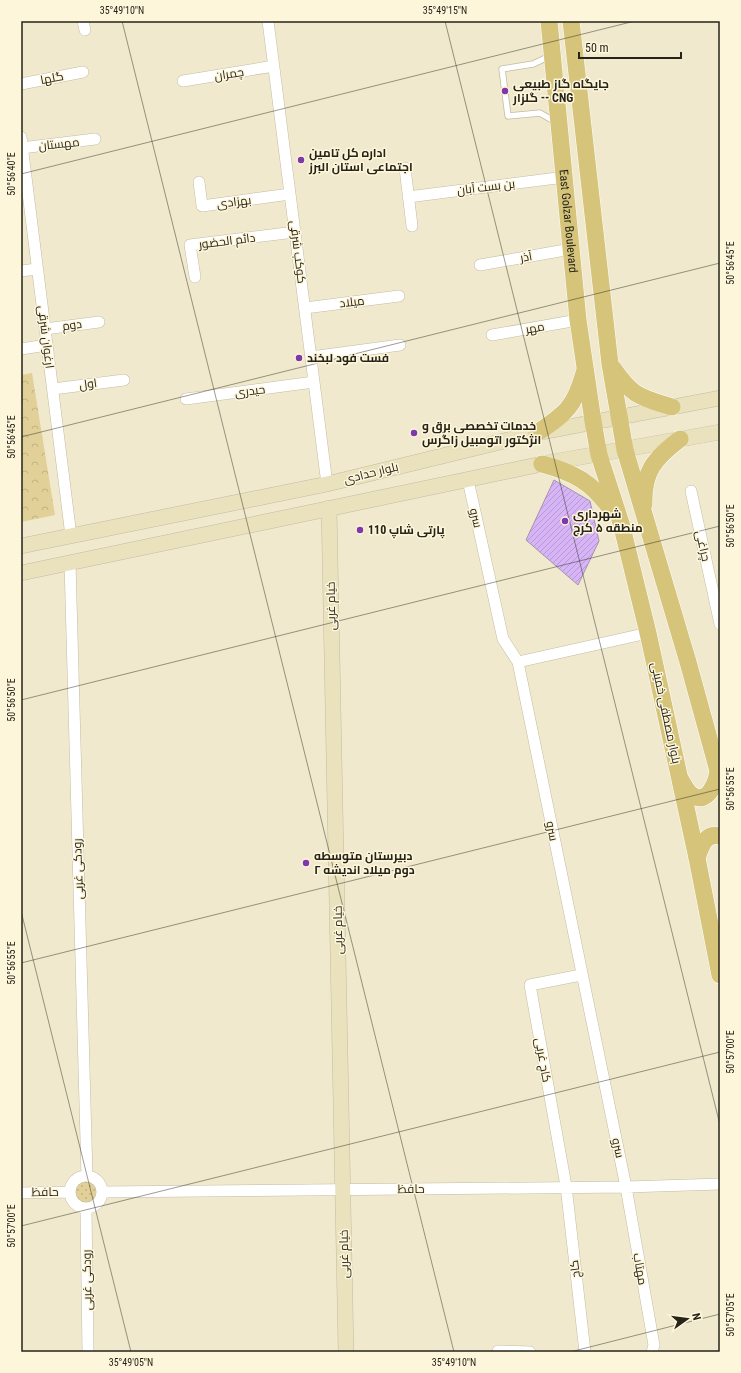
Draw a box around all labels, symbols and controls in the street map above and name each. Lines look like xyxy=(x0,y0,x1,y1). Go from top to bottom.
text: 35°49'10"N xyxy=(100,5,144,16)
text: 35°49'15"N xyxy=(423,5,467,16)
scale bar xyxy=(579,34,681,60)
text: 50 m xyxy=(585,41,609,55)
street label: چمران xyxy=(213,65,245,85)
street label: گلها xyxy=(39,69,65,87)
place label: جایگاه گاز طبیعی گلزار -- CNG xyxy=(512,77,609,106)
marker: جایگاه گاز طبیعی گلزار -- CNG xyxy=(500,86,510,96)
street label: مهستان xyxy=(38,135,80,153)
place label: اداره کل تامین اجتماعی استان البرز xyxy=(308,146,413,175)
text: 50°56'40"E xyxy=(6,152,17,196)
marker: اداره کل تامین اجتماعی استان البرز xyxy=(296,155,306,165)
street label: East Golzar Boulevard xyxy=(556,169,580,273)
street label: بن بست آبان xyxy=(456,176,516,198)
street label: بهزادی xyxy=(216,193,252,211)
street label: کوکب شرقی xyxy=(287,220,309,284)
street label: دائم الحضور xyxy=(197,231,256,253)
text: 50°56'45"E xyxy=(725,241,736,285)
street label: آذر xyxy=(518,249,534,265)
street label: میلاد xyxy=(339,294,365,310)
street label: ارغوان شرقی xyxy=(35,305,57,369)
street label: دوم xyxy=(61,317,83,334)
street label: مهر xyxy=(523,319,546,337)
place label: فست فود لبخند xyxy=(307,351,389,366)
marker: فست فود لبخند xyxy=(294,353,304,363)
street label: اول xyxy=(78,376,98,392)
street label: حیدری xyxy=(234,382,266,400)
text: 50°56'45"E xyxy=(6,415,17,459)
place label: خدمات تخصصی برق و انژکتور اتومبیل زاگرس xyxy=(422,419,541,448)
marker: خدمات تخصصی برق و انژکتور اتومبیل زاگرس xyxy=(409,428,419,438)
street label: بلوار حدادی xyxy=(342,459,400,487)
text: 50°56'50"E xyxy=(725,504,736,548)
street label: سرو xyxy=(467,507,485,529)
place label: شهرداری منطقه ۵ کرج xyxy=(573,507,643,537)
marker: شهرداری منطقه ۵ کرج xyxy=(560,516,570,526)
place label: پارتی شاپ 110 xyxy=(368,523,445,539)
marker: پارتی شاپ 110 xyxy=(355,525,365,535)
street label: چراغی xyxy=(691,529,713,563)
street label: خیام غربی xyxy=(324,582,339,630)
street label: بلوار مصطفی خمینی xyxy=(648,661,684,765)
text: 50°56'50"E xyxy=(6,678,17,722)
text: 50°56'55"E xyxy=(725,767,736,811)
street label: سرو xyxy=(543,820,561,842)
street label: رودکی غربی xyxy=(70,838,86,900)
place label: دبیرستان متوسطه دوم میلاد اندیشه ۲ xyxy=(314,849,415,878)
marker: دبیرستان متوسطه دوم میلاد اندیشه ۲ xyxy=(301,858,311,868)
street label: خیام غربی xyxy=(331,906,346,954)
text: 50°56'55"E xyxy=(6,941,17,985)
text: 50°57'00"E xyxy=(725,1030,736,1074)
street label: کاج غربی xyxy=(531,1036,554,1084)
street label: سرو xyxy=(609,1137,627,1159)
street label: حافظ xyxy=(397,1182,425,1196)
street label: حافظ xyxy=(31,1185,59,1199)
text: 50°57'00"E xyxy=(6,1204,17,1248)
street label: خیام غربی xyxy=(337,1230,352,1278)
street label: رودکی غربی xyxy=(79,1249,95,1311)
street label: مهتاب xyxy=(630,1252,650,1286)
street label: کاج xyxy=(567,1259,584,1279)
text: 50°57'05"E xyxy=(725,1293,736,1337)
north arrow xyxy=(667,1299,707,1339)
text: N xyxy=(689,1312,703,1322)
text: 35°49'05"N xyxy=(109,1357,153,1368)
text: 35°49'10"N xyxy=(432,1357,476,1368)

